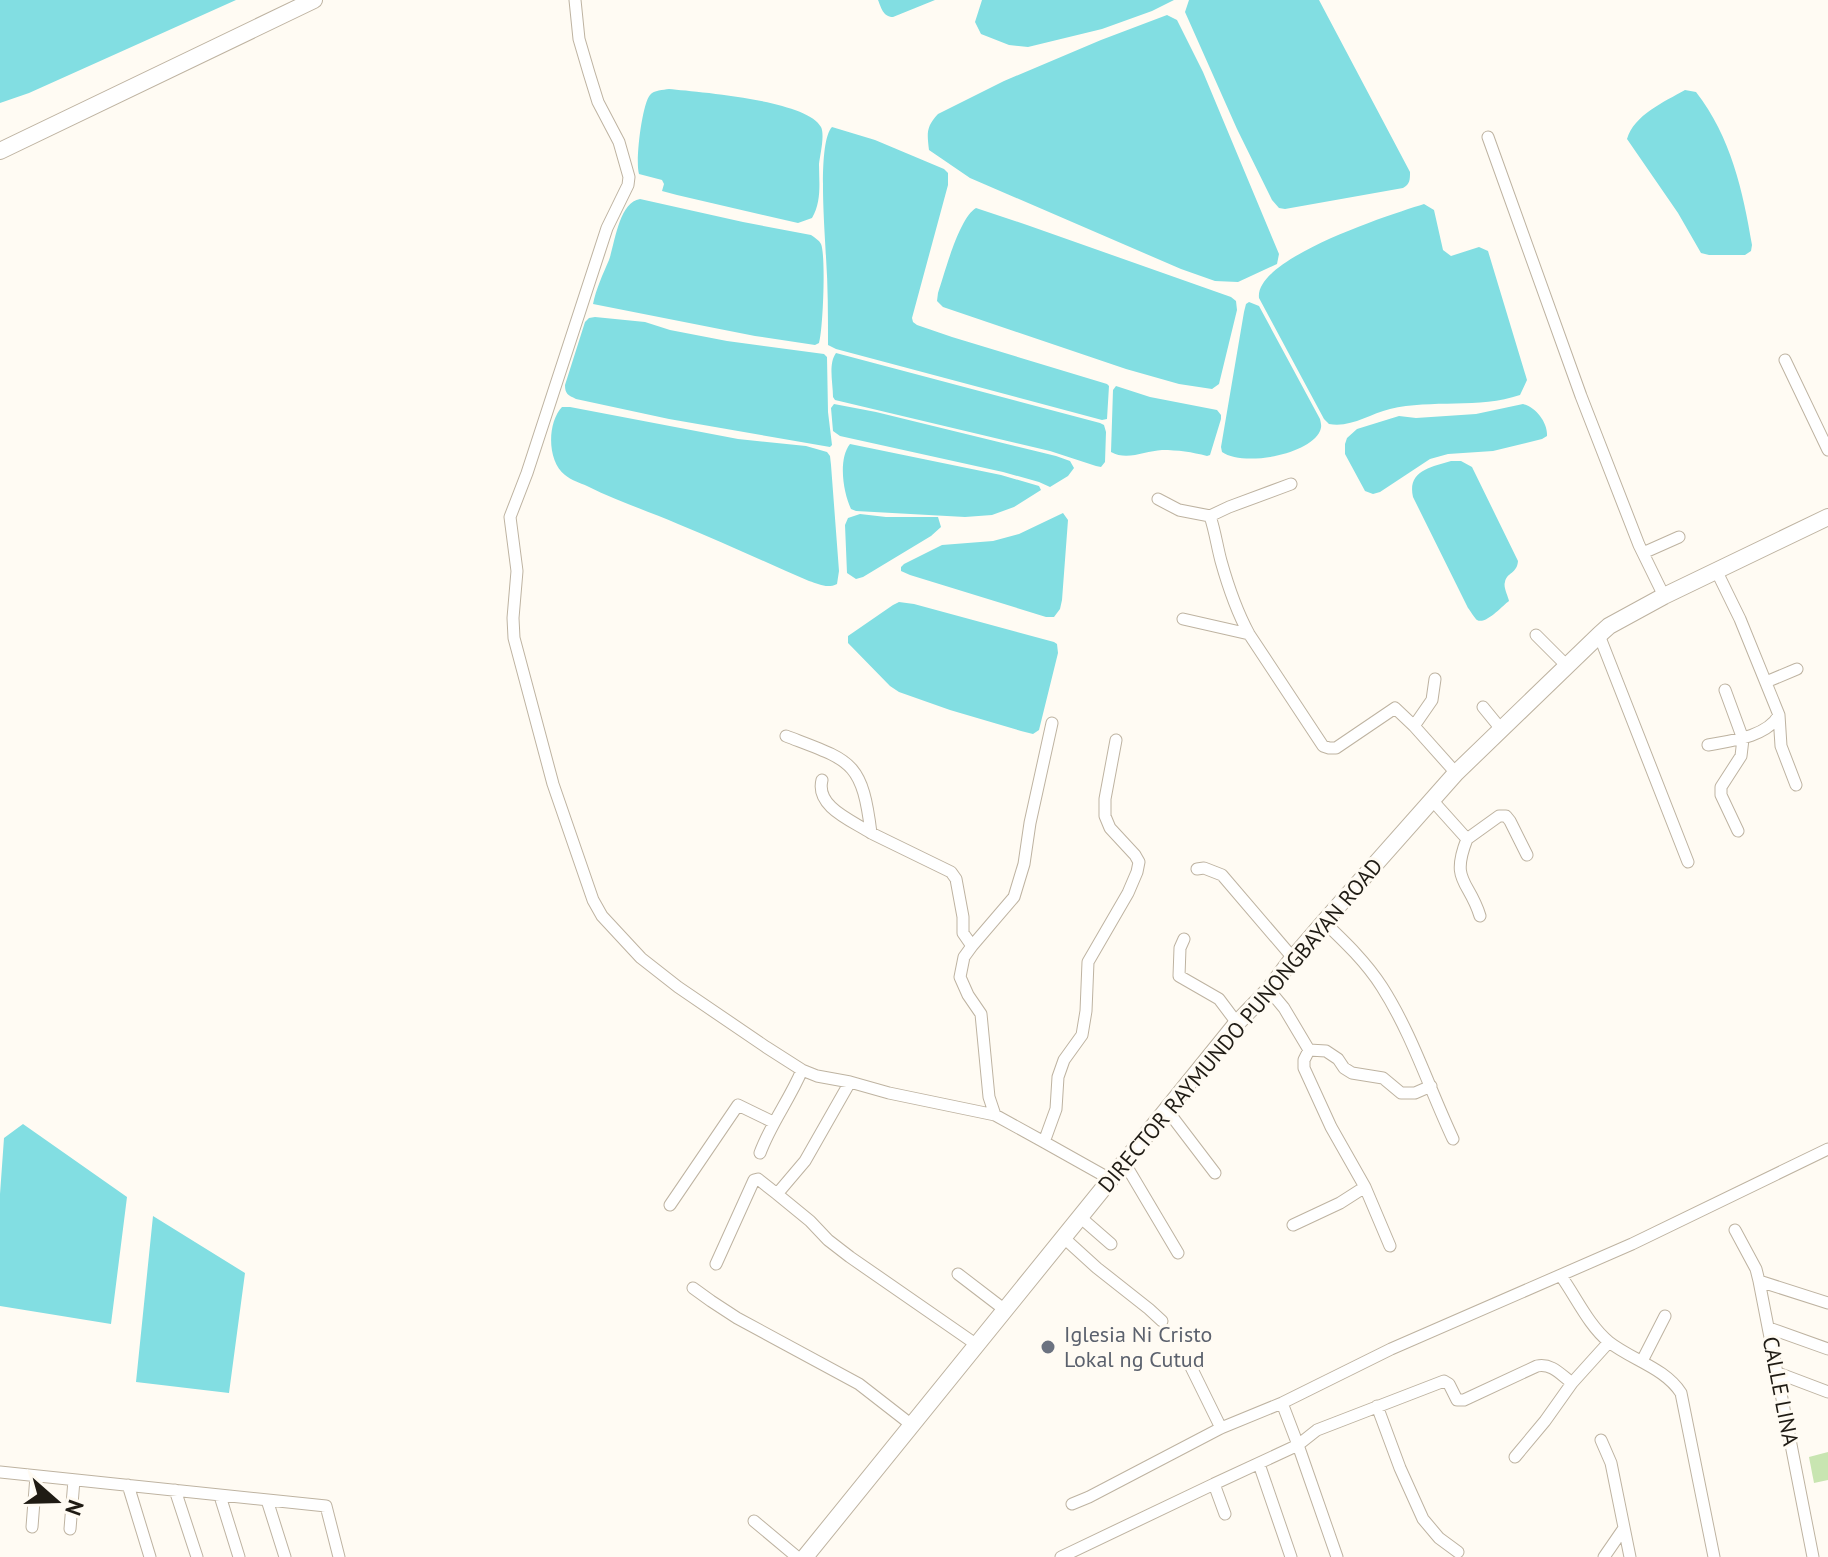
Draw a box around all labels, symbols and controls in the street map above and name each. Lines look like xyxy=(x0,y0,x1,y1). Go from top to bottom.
street label: DIRECTOR RAYMUNDO PUNONGBAYAN ROAD xyxy=(1092,852,1388,1198)
place label: Iglesia Ni Cristo Lokal ng Cutud xyxy=(1064,1320,1212,1373)
street label: CALLE LINA xyxy=(1757,1334,1805,1448)
marker: Iglesia Ni Cristo Lokal ng Cutud xyxy=(1039,1338,1057,1356)
north arrow xyxy=(16,1461,96,1541)
text: N xyxy=(59,1496,90,1519)

